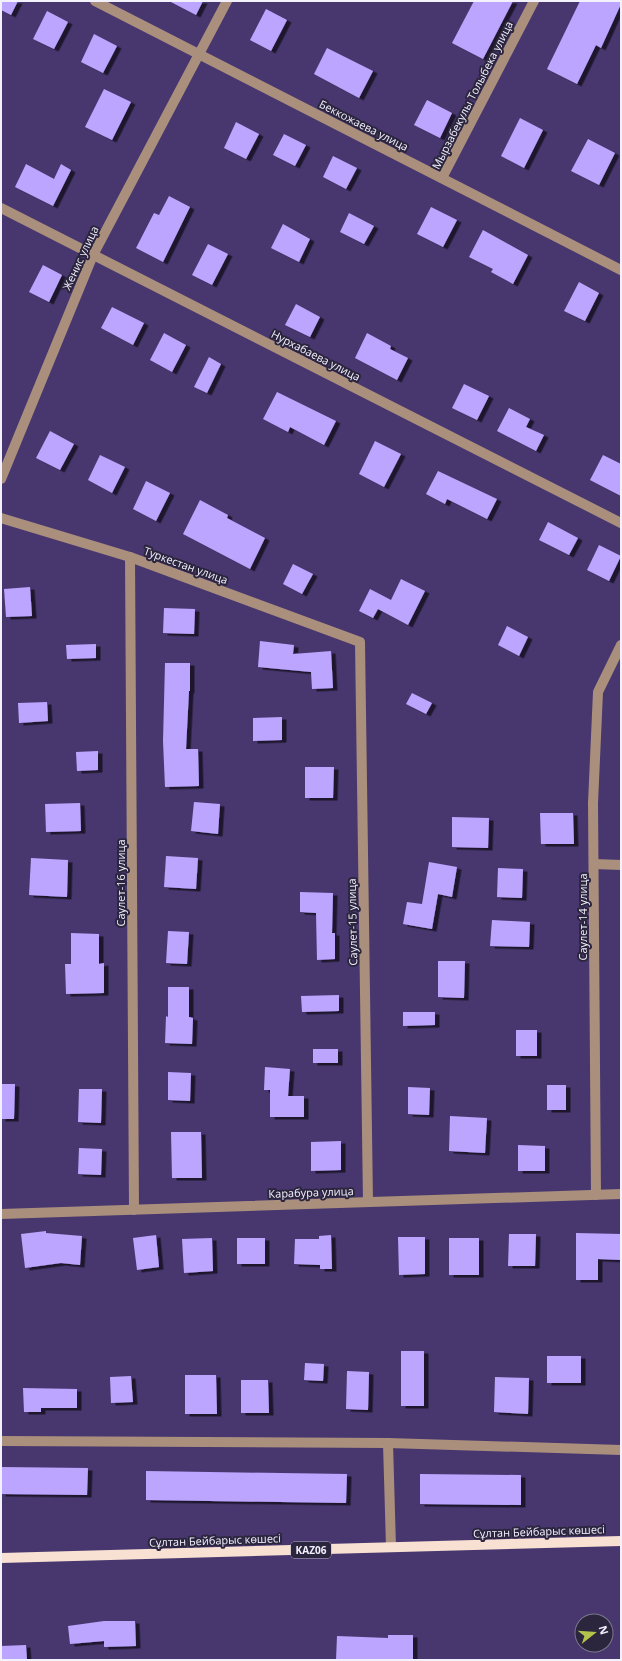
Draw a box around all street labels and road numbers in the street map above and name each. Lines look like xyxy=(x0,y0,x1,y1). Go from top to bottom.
street label: Мырзабекулы Толыбека улица xyxy=(428,18,516,172)
street label: Беккожаева улица xyxy=(317,96,411,154)
street label: Женис улица xyxy=(59,223,101,293)
street label: Нурхабаева улица xyxy=(269,326,363,384)
street label: Туркестан улица xyxy=(142,543,230,587)
street label: Саулет-16 улица xyxy=(113,840,128,926)
street label: Саулет-14 улица xyxy=(575,874,590,960)
street label: Саулет-15 улица xyxy=(344,878,360,966)
street label: Карабура улица xyxy=(268,1183,354,1201)
street label: Сұлтан Бейбарыс көшесі xyxy=(473,1521,605,1541)
street label: Сұлтан Бейбарыс көшесі xyxy=(149,1530,281,1550)
road number: KAZ06 xyxy=(291,1542,331,1558)

